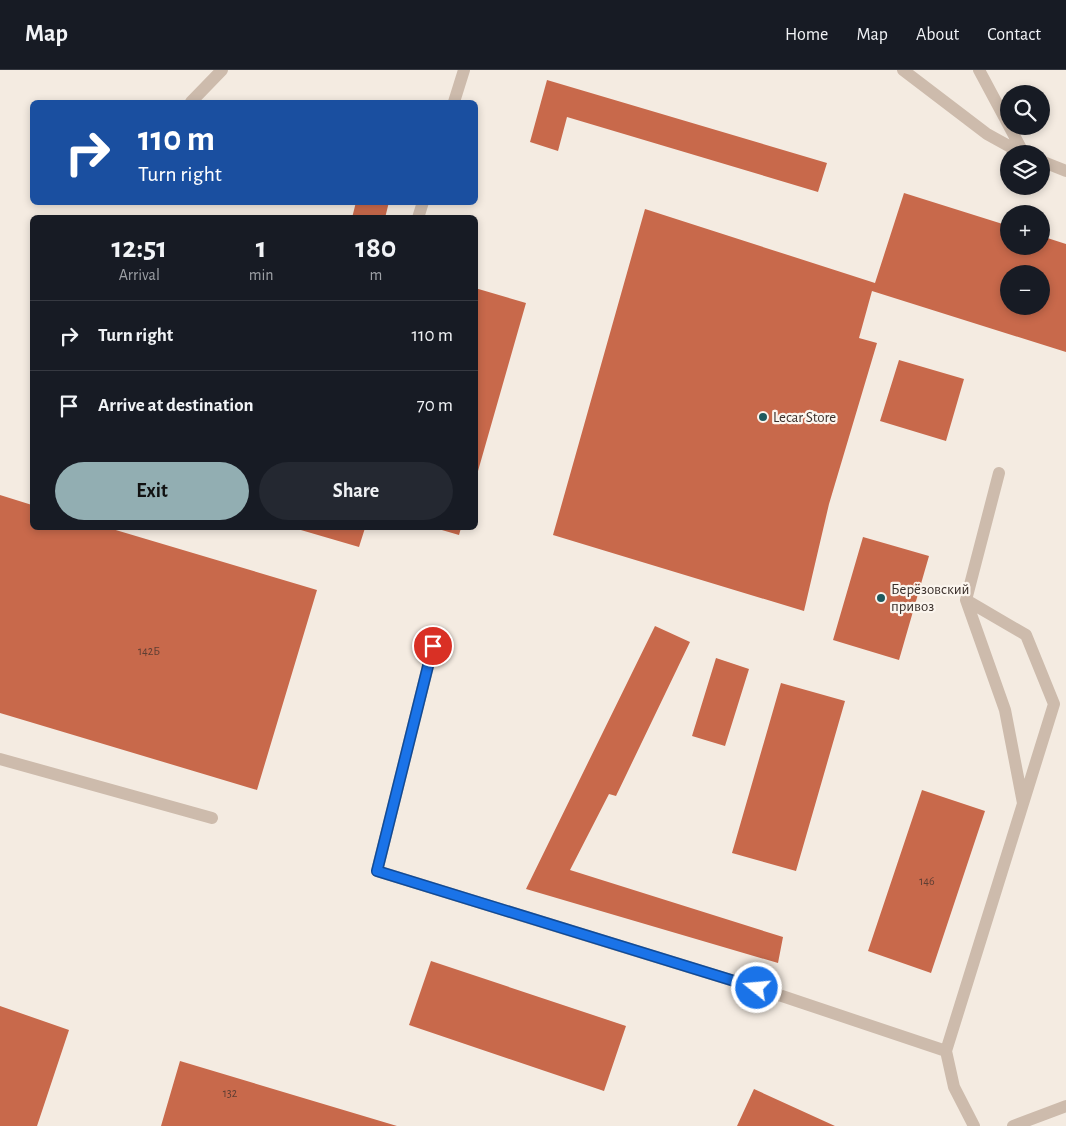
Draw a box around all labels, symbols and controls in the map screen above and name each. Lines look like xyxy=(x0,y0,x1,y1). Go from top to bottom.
text: Map xyxy=(25,22,68,46)
text: Home xyxy=(785,26,828,44)
text: Map xyxy=(856,26,888,44)
text: About xyxy=(916,26,959,44)
text: Contact xyxy=(987,26,1041,44)
map controls xyxy=(1000,85,1050,315)
button: search xyxy=(1000,85,1050,135)
icon: right xyxy=(55,120,120,185)
text: 110 m xyxy=(138,122,215,157)
button: layers xyxy=(1000,145,1050,195)
text: Turn right xyxy=(138,163,222,185)
button: + xyxy=(1000,205,1050,255)
text: 12:51 xyxy=(112,233,167,263)
text: 1 xyxy=(256,233,267,263)
text: 180 xyxy=(355,233,396,263)
button: − xyxy=(1000,265,1050,315)
text: Arrival xyxy=(119,267,160,283)
text: min xyxy=(249,267,274,283)
text: m xyxy=(369,267,382,283)
icon: right xyxy=(55,322,83,350)
text: Turn right xyxy=(98,326,173,345)
text: 110 m xyxy=(412,326,453,345)
icon: arrive xyxy=(55,392,83,420)
text: Arrive at destination xyxy=(98,396,254,415)
text: 70 m xyxy=(417,396,453,415)
place label: Lecar Store xyxy=(773,410,836,425)
marker: Lecar Store xyxy=(757,411,769,423)
button: Exit xyxy=(55,462,249,520)
button: Share xyxy=(259,462,453,520)
place label: Берёзовский привоз xyxy=(891,582,970,614)
marker: Берёзовский привоз xyxy=(875,592,887,604)
pin xyxy=(412,625,454,667)
icon: arrive xyxy=(419,632,447,660)
house number: 142Б xyxy=(138,645,160,657)
house number: 146 xyxy=(919,875,935,887)
position arrow xyxy=(730,961,782,1013)
house number: 132 xyxy=(223,1087,238,1099)

